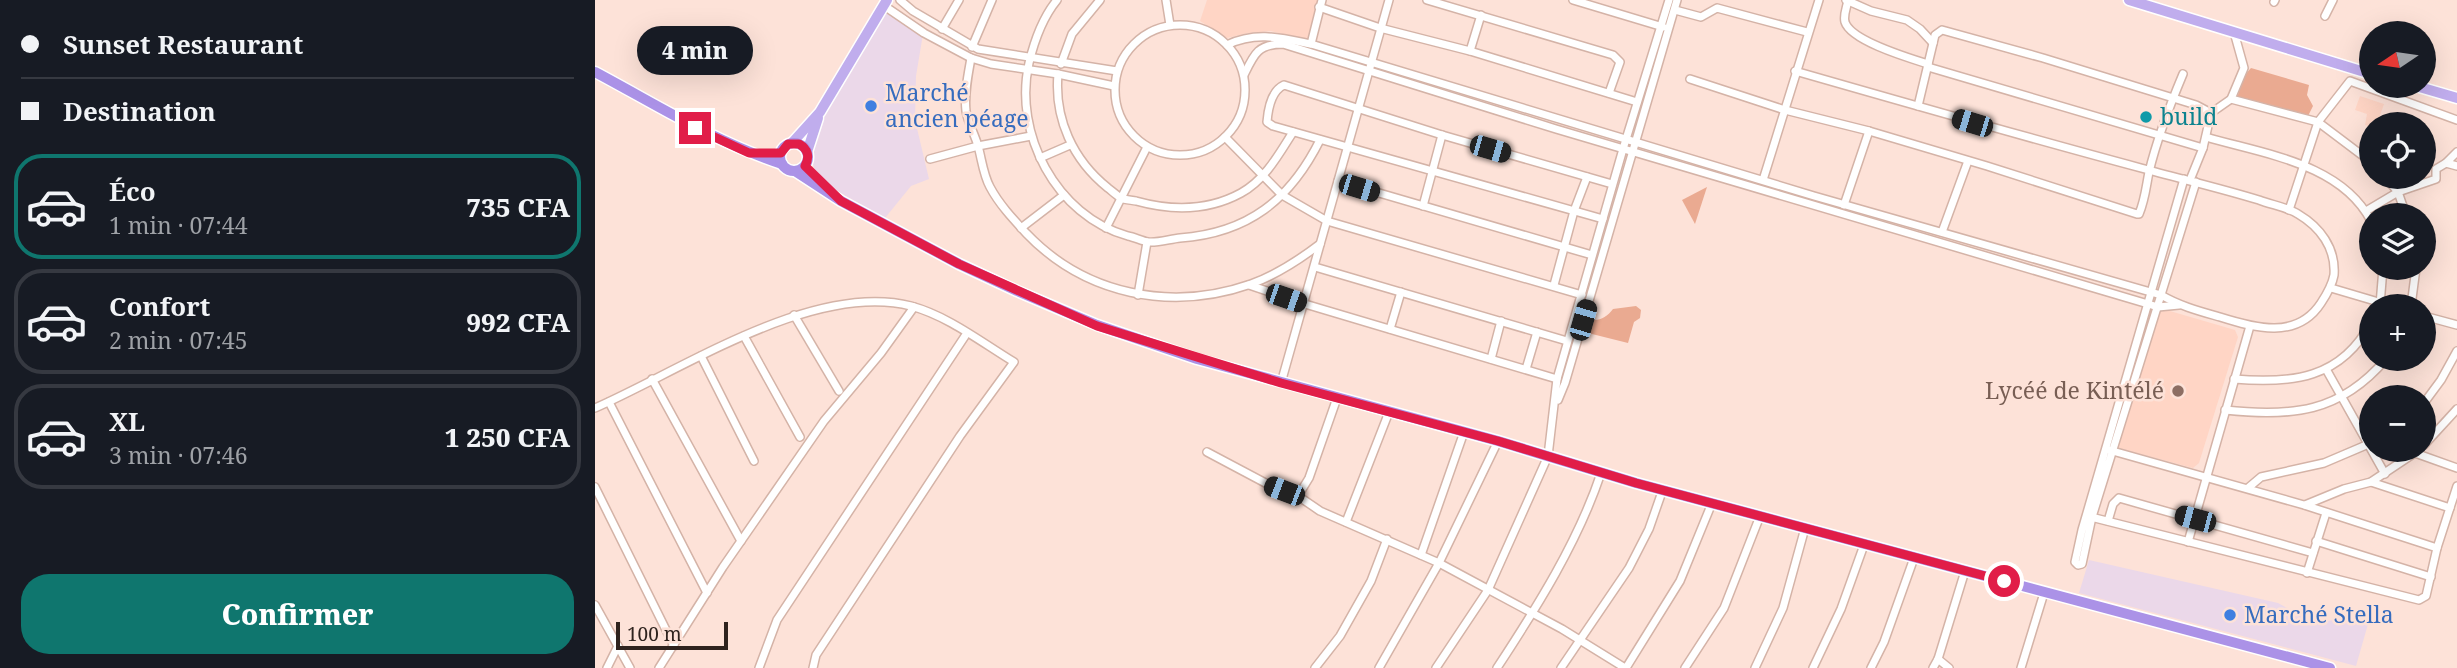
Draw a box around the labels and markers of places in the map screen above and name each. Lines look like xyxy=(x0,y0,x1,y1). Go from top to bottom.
place label: Marché ancien péage xyxy=(885,76,1029,134)
marker: Marché ancien péage xyxy=(863,98,879,114)
place label: build xyxy=(2160,100,2217,132)
marker: build xyxy=(2138,109,2154,125)
place label: Lycéé de Kintélé xyxy=(1985,374,2164,406)
marker: Lycéé de Kintélé xyxy=(2170,383,2186,399)
place label: Marché Stella xyxy=(2244,598,2394,630)
marker: Marché Stella xyxy=(2222,607,2238,623)

